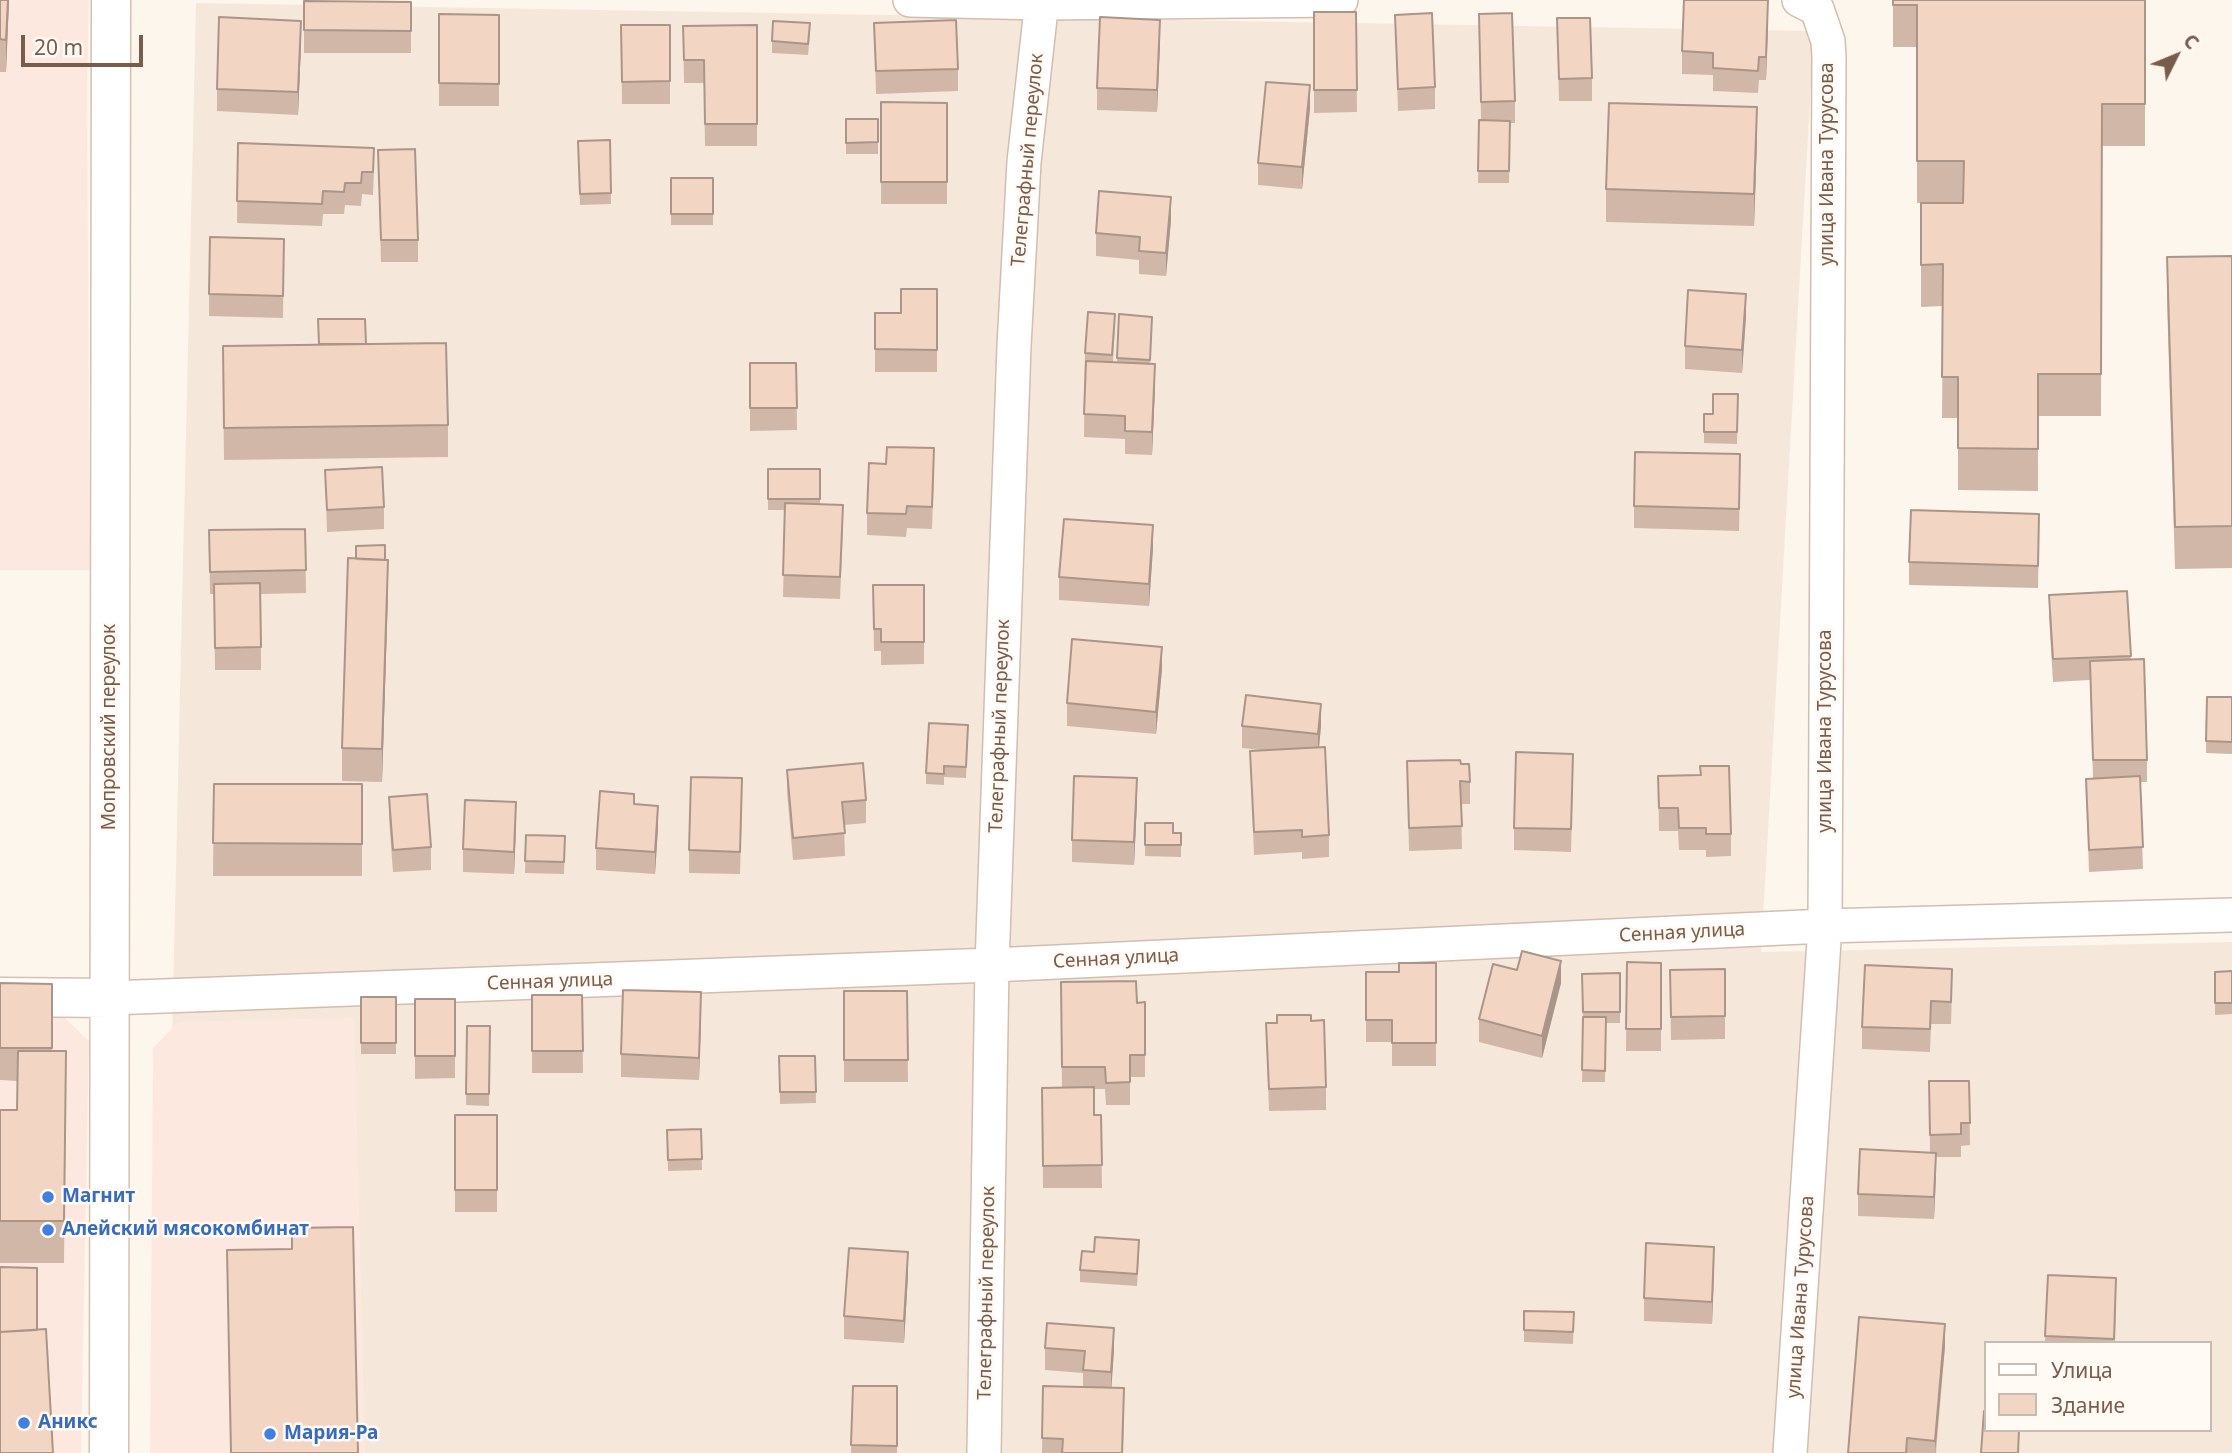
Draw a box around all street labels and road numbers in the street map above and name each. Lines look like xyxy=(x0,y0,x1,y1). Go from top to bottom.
street label: Телеграфный переулок xyxy=(1007,52,1049,268)
street label: улица Ивана Турусова xyxy=(1817,62,1839,266)
street label: Телеграфный переулок xyxy=(985,619,1015,833)
street label: Мопровский переулок xyxy=(99,624,121,830)
street label: улица Ивана Турусова xyxy=(1815,629,1837,833)
street label: Сенная улица xyxy=(1618,918,1746,948)
street label: Сенная улица xyxy=(1052,944,1180,974)
street label: Сенная улица xyxy=(486,968,614,996)
street label: Телеграфный переулок xyxy=(974,1186,1000,1400)
street label: улица Ивана Турусова xyxy=(1783,1195,1819,1399)

